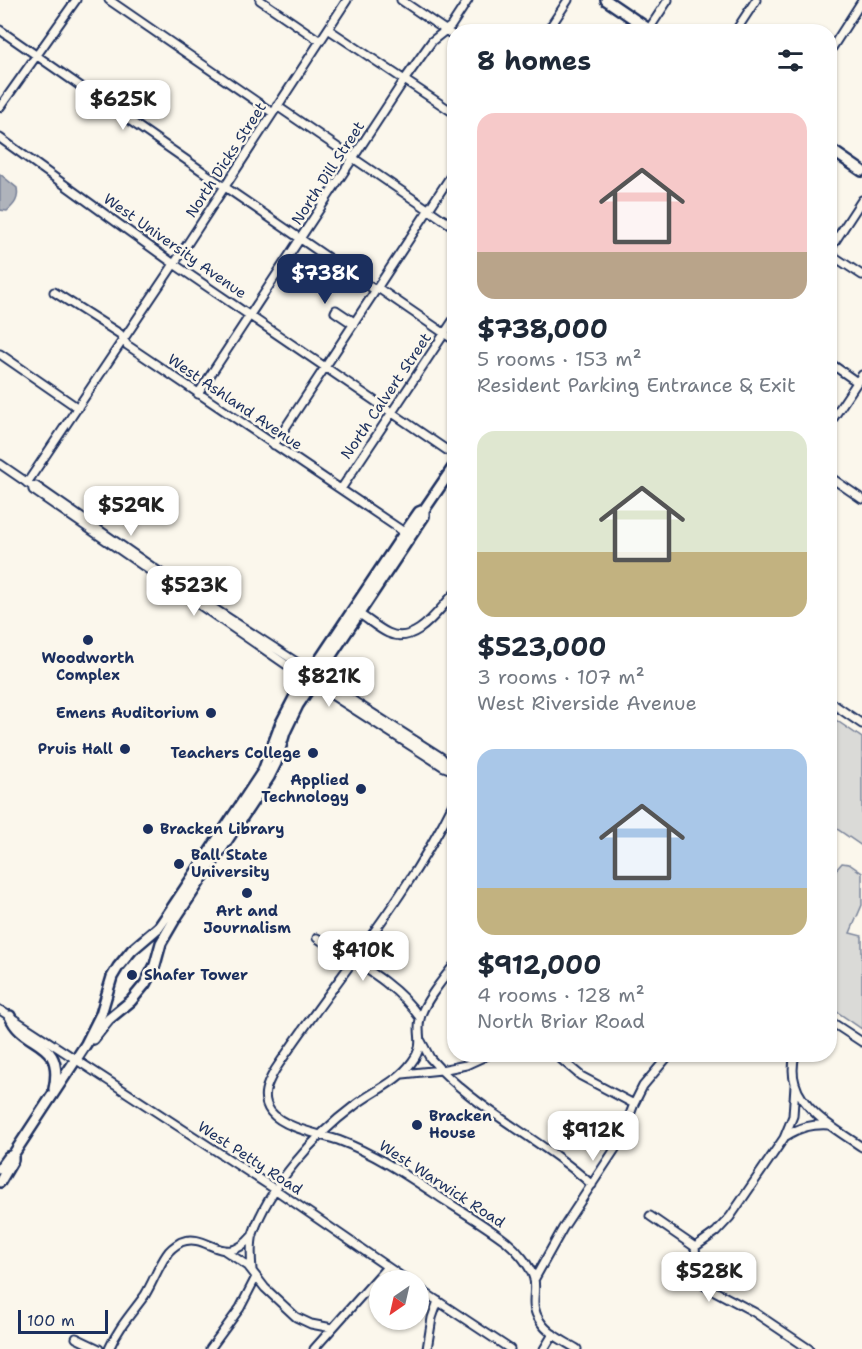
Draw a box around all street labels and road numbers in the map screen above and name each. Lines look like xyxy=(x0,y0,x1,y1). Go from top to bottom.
street label: North Dicks Street xyxy=(181,98,271,222)
street label: North Dill Street xyxy=(287,117,369,229)
street label: West University Avenue xyxy=(99,189,251,303)
street label: North Calvert Street xyxy=(336,329,436,463)
street label: West Ashland Avenue xyxy=(164,349,306,455)
street label: West Petty Road xyxy=(194,1117,307,1200)
street label: West Warwick Road xyxy=(375,1136,509,1233)

